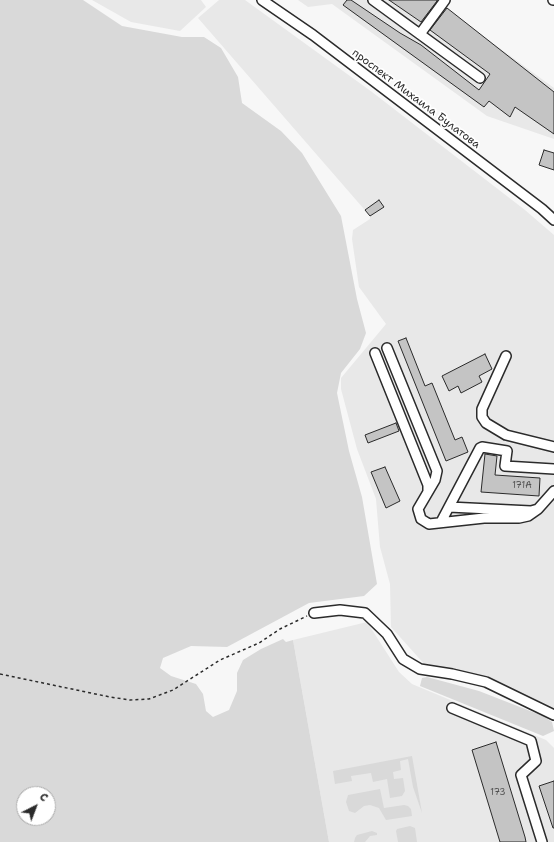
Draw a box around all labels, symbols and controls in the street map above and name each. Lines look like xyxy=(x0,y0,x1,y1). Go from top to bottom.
street label: проспект Михаила Булатова xyxy=(349,46,483,152)
house number: 171А xyxy=(512,481,532,491)
north arrow xyxy=(16,786,56,826)
house number: 173 xyxy=(490,788,506,798)
text: С xyxy=(36,790,51,805)

